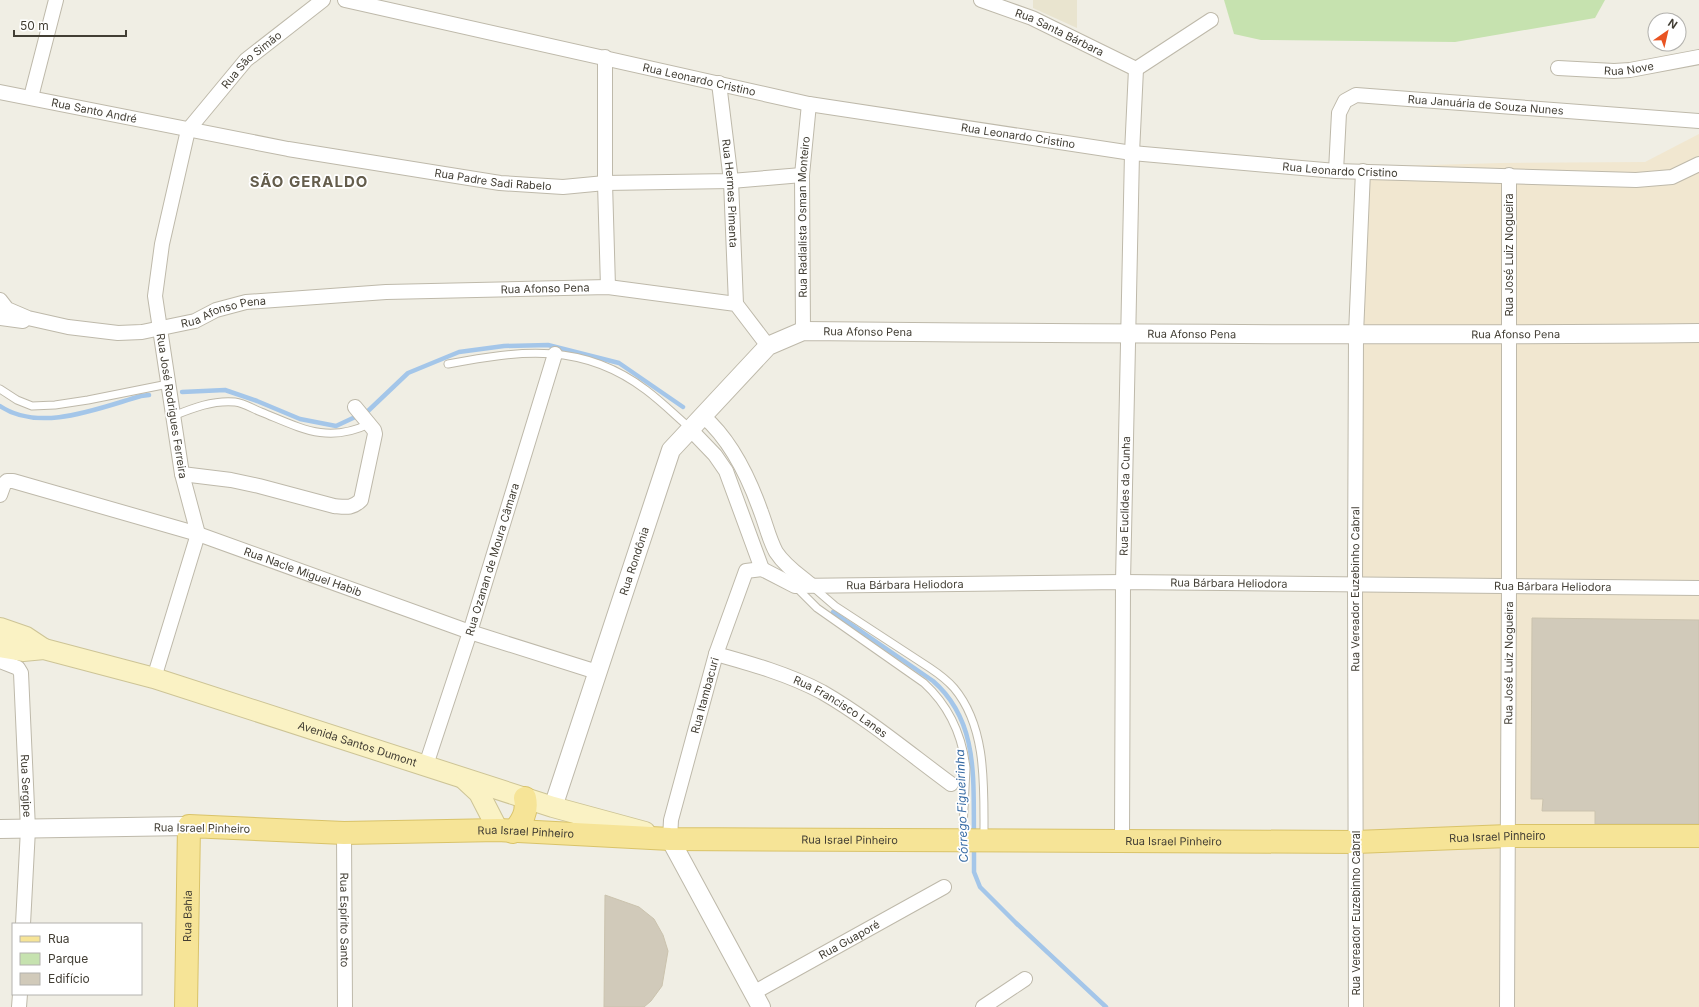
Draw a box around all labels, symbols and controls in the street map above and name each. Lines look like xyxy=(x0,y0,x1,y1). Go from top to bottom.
street label: Rua Santa Bárbara xyxy=(1013,6,1106,59)
scale bar xyxy=(14,12,126,38)
north arrow xyxy=(1647,12,1687,52)
text: N xyxy=(1665,16,1680,32)
text: 50 m xyxy=(20,18,49,33)
street label: Rua São Simão xyxy=(218,28,285,91)
street label: Rua Nove xyxy=(1604,59,1655,78)
street label: Rua Leonardo Cristino xyxy=(641,60,757,99)
street label: Rua Januária de Souza Nunes xyxy=(1407,92,1564,118)
street label: Rua Santo André xyxy=(50,95,138,126)
street label: Rua Leonardo Cristino xyxy=(960,120,1077,151)
street label: Rua Radialista Osman Monteiro xyxy=(795,135,813,298)
street label: Rua Hermes Pimenta xyxy=(719,138,741,248)
street label: Rua Leonardo Cristino xyxy=(1282,159,1398,180)
street label: Rua Padre Sadi Rabelo xyxy=(434,166,552,193)
district label: SÃO GERALDO xyxy=(250,172,368,191)
street label: Rua José Luiz Nogueira xyxy=(1502,193,1516,317)
street label: Rua Afonso Pena xyxy=(500,280,590,296)
street label: Rua Afonso Pena xyxy=(180,294,266,331)
street label: Rua Afonso Pena xyxy=(823,324,912,339)
street label: Rua Afonso Pena xyxy=(1147,327,1236,341)
street label: Rua Afonso Pena xyxy=(1471,327,1560,341)
street label: Rua José Rodrigues Ferreira xyxy=(154,332,190,480)
street label: Rua Euclides da Cunha xyxy=(1117,436,1133,556)
street label: Rua Ozanan de Moura Câmara xyxy=(462,481,522,638)
street label: Rua Vereador Euzebinho Cabral xyxy=(1348,506,1362,672)
street label: Rua Rondônia xyxy=(616,525,652,597)
street label: Rua Nacle Miguel Habib xyxy=(242,544,364,600)
street label: Rua Bárbara Heliodora xyxy=(1170,575,1288,591)
street label: Rua Bárbara Heliodora xyxy=(846,577,964,592)
street label: Rua Bárbara Heliodora xyxy=(1494,579,1612,594)
street label: Rua José Luiz Nogueira xyxy=(1501,601,1516,725)
street label: Rua Itambacuri xyxy=(688,656,722,735)
street label: Rua Francisco Lanes xyxy=(791,673,890,741)
street label: Avenida Santos Dumont xyxy=(296,718,419,770)
water label: Córrego Figueirinha xyxy=(952,749,971,863)
street label: Rua Sergipe xyxy=(18,754,34,817)
street label: Rua Israel Pinheiro xyxy=(154,820,251,836)
street label: Rua Israel Pinheiro xyxy=(477,823,575,841)
street label: Rua Israel Pinheiro xyxy=(1449,829,1546,845)
street label: Rua Vereador Euzebinho Cabral xyxy=(1349,831,1363,995)
street label: Rua Israel Pinheiro xyxy=(801,833,898,847)
street label: Rua Israel Pinheiro xyxy=(1125,834,1222,848)
street label: Rua Espírito Santo xyxy=(337,873,352,968)
street label: Rua Bahia xyxy=(180,890,195,942)
street label: Rua Guaporé xyxy=(816,917,882,962)
legend xyxy=(12,923,142,995)
text: Rua xyxy=(48,931,70,946)
text: Parque xyxy=(48,951,88,966)
text: Edifício xyxy=(48,971,90,986)

